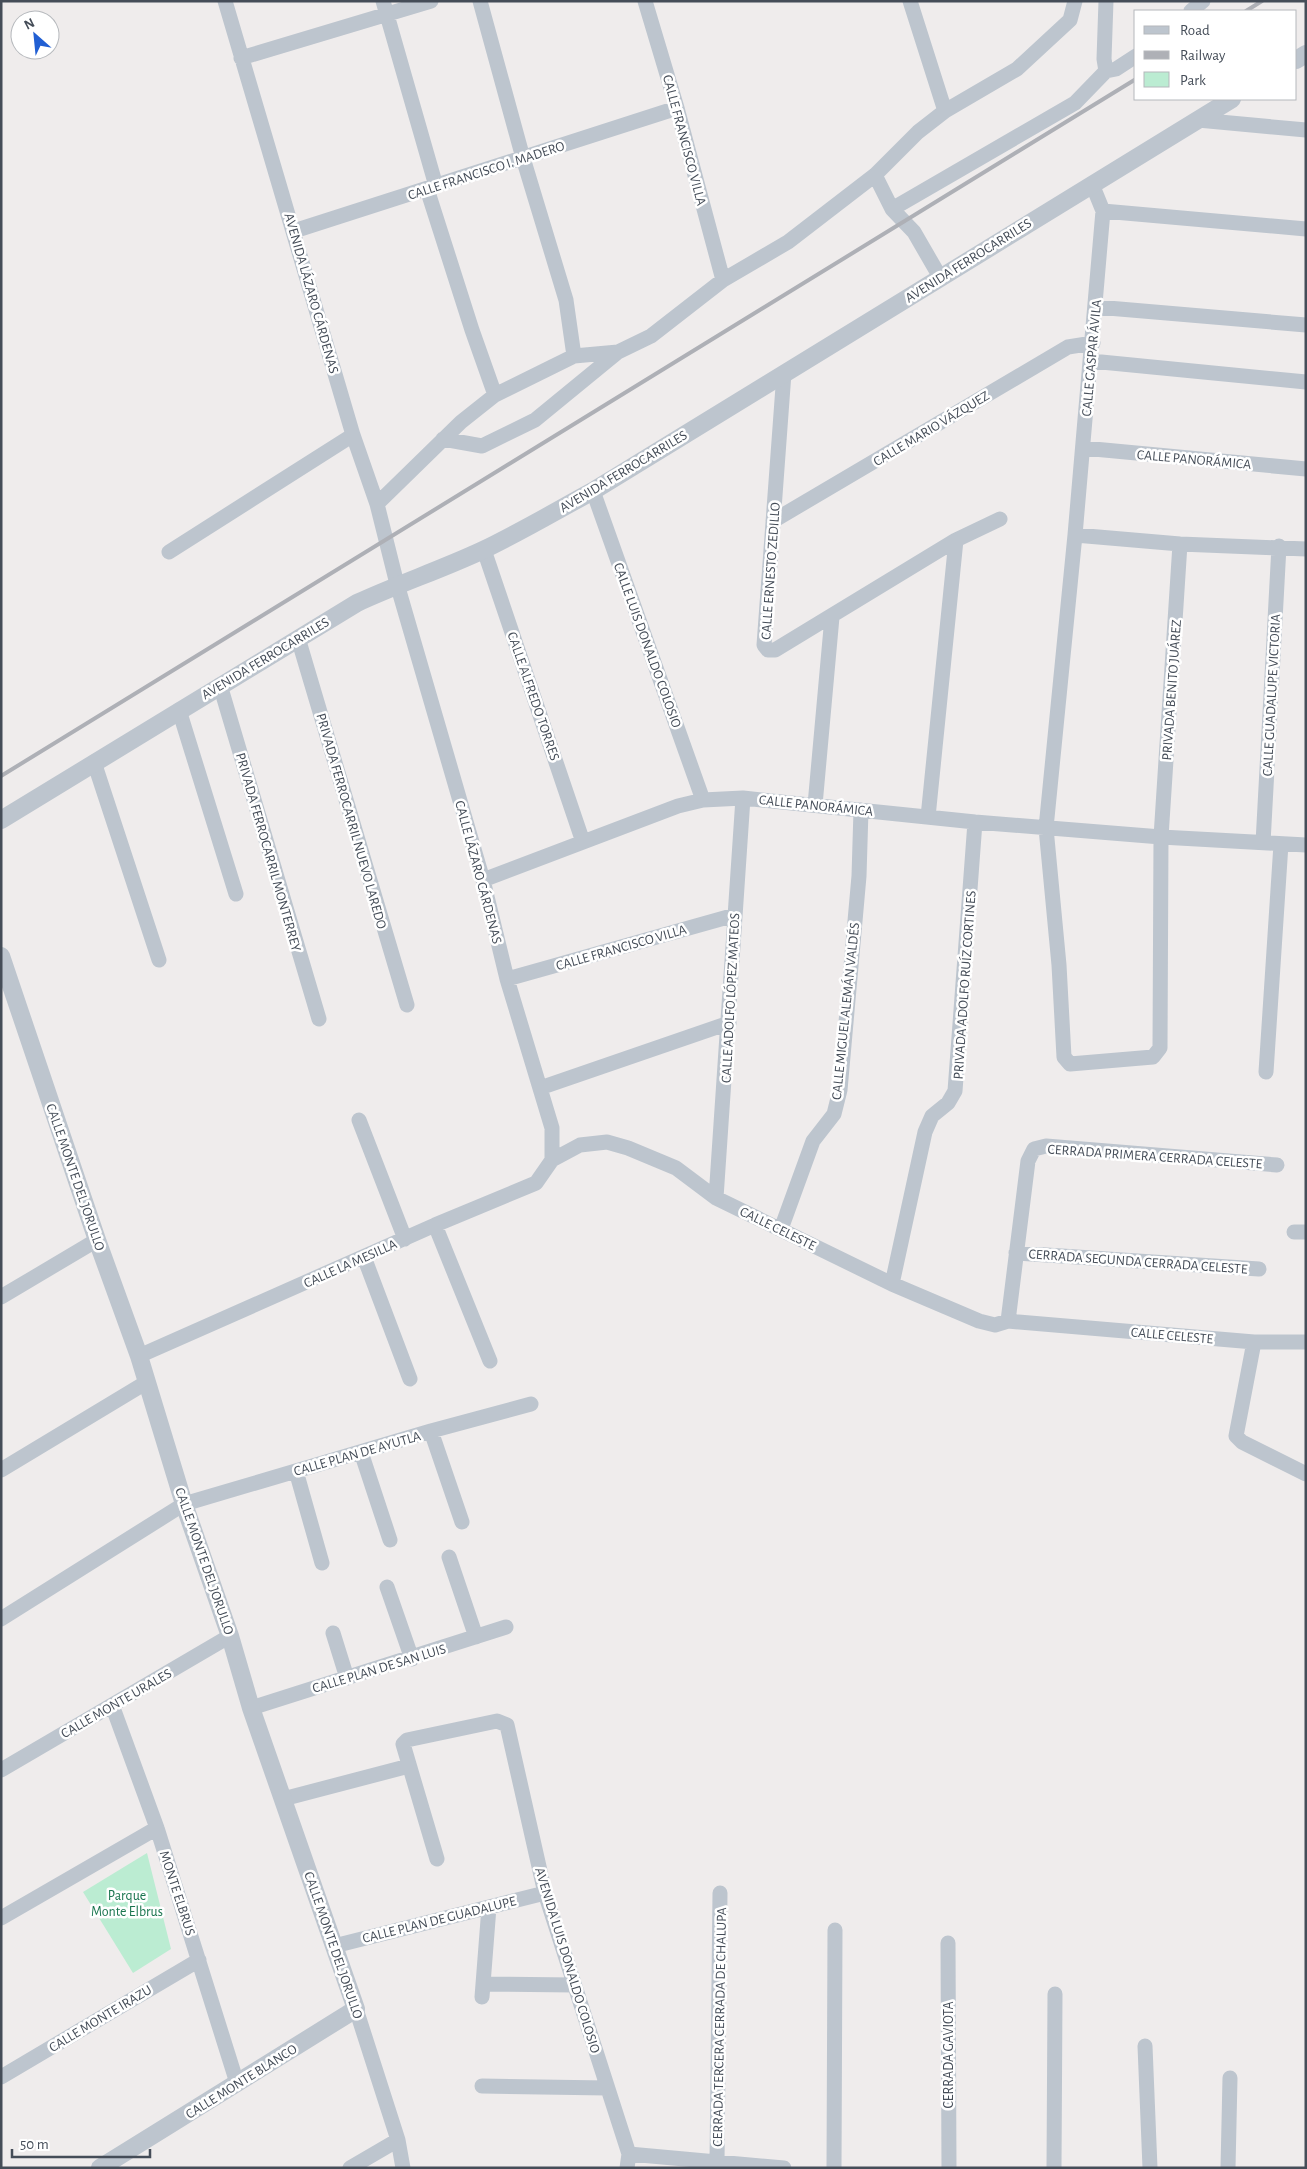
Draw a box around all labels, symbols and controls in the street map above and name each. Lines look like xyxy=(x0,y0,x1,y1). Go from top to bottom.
north arrow xyxy=(10,10,60,60)
legend xyxy=(1134,10,1297,100)
text: N xyxy=(22,16,37,33)
text: Road xyxy=(1180,23,1210,38)
text: Railway xyxy=(1180,48,1226,63)
street label: CALLE FRANCISCO VILLA xyxy=(660,73,708,207)
text: Park xyxy=(1180,73,1206,88)
street label: CALLE FRANCISCO I. MADERO xyxy=(406,139,566,203)
street label: AVENIDA LÁZARO CÁRDENAS xyxy=(281,211,344,375)
street label: AVENIDA FERROCARRILES xyxy=(903,216,1034,305)
street label: CALLE GASPAR ÁVILA xyxy=(1077,299,1104,417)
street label: CALLE MARIO VÁZQUEZ xyxy=(870,386,992,469)
street label: AVENIDA FERROCARRILES xyxy=(557,428,690,515)
street label: CALLE PANORÁMICA xyxy=(1136,445,1252,472)
street label: CALLE ERNESTO ZEDILLO xyxy=(759,502,783,640)
street label: CALLE LUIS DONALDO COLOSIO xyxy=(611,561,683,730)
street label: CALLE GUADALUPE VICTORIA xyxy=(1261,614,1283,777)
street label: AVENIDA FERROCARRILES xyxy=(199,615,332,702)
street label: PRIVADA BENITO JUÁREZ xyxy=(1157,619,1184,761)
street label: CALLE ALFREDO TORRES xyxy=(504,630,562,762)
street label: PRIVADA FERROCARRIL NUEVO LAREDO xyxy=(313,712,389,931)
street label: PRIVADA FERROCARRIL MONTERREY xyxy=(233,751,303,954)
street label: CALLE PANORÁMICA xyxy=(758,790,874,819)
street label: CALLE LÁZARO CÁRDENAS xyxy=(452,798,507,945)
street label: PRIVADA ADOLFO RUÍZ CORTINES xyxy=(948,890,979,1080)
street label: CALLE ADOLFO LÓPEZ MATEOS xyxy=(717,912,742,1084)
street label: CALLE MIGUEL ALEMÁN VALDÉS xyxy=(827,921,862,1100)
street label: CALLE FRANCISCO VILLA xyxy=(555,923,688,973)
street label: CALLE MONTE DEL JORULLO xyxy=(43,1102,107,1253)
street label: CERRADA PRIMERA CERRADA CELESTE xyxy=(1047,1143,1263,1172)
street label: CALLE CELESTE xyxy=(737,1204,818,1253)
street label: CALLE LA MESILLA xyxy=(302,1237,399,1291)
street label: CERRADA SEGUNDA CERRADA CELESTE xyxy=(1028,1247,1248,1277)
street label: CALLE CELESTE xyxy=(1130,1325,1214,1347)
street label: CALLE PLAN DE AYUTLA xyxy=(292,1429,422,1479)
street label: CALLE MONTE DEL JORULLO xyxy=(172,1486,236,1637)
street label: CALLE PLAN DE SAN LUIS xyxy=(311,1642,448,1696)
street label: CALLE MONTE URALES xyxy=(59,1667,174,1741)
street label: MONTE ELBRUS xyxy=(157,1849,197,1937)
street label: AVENIDA LUIS DONALDO COLOSIO xyxy=(532,1866,602,2055)
street label: CALLE MONTE DEL JORULLO xyxy=(301,1870,365,2021)
park label: Parque Monte Elbrus xyxy=(91,1889,163,1919)
street label: CALLE PLAN DE GUADALUPE xyxy=(361,1894,518,1946)
street label: CERRADA TERCERA CERRADA DE CHALUPA xyxy=(711,1907,729,2147)
street label: CALLE MONTE IRAZU xyxy=(47,1983,154,2055)
street label: CERRADA GAVIOTA xyxy=(942,2001,956,2109)
street label: CALLE MONTE BLANCO xyxy=(183,2042,300,2122)
scale bar xyxy=(12,2126,150,2158)
text: 50 m xyxy=(20,2137,49,2152)

